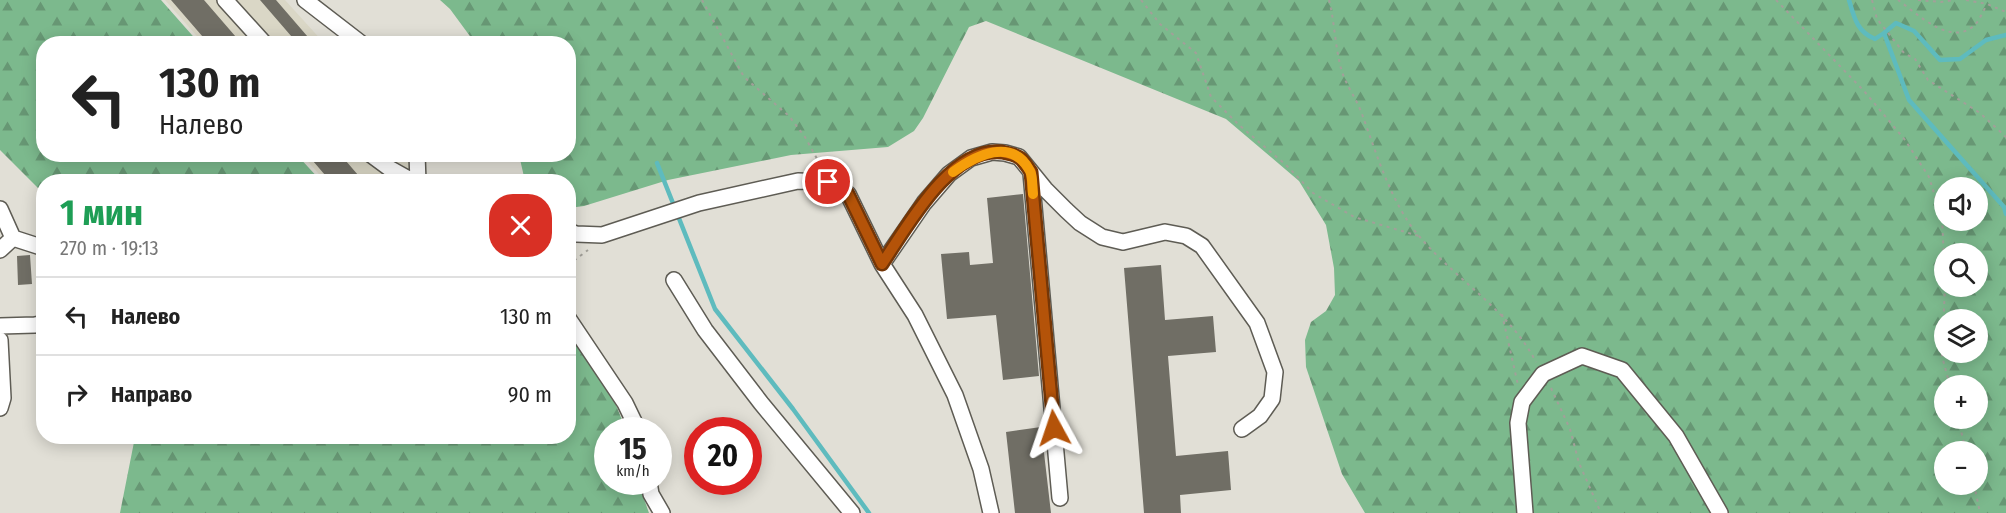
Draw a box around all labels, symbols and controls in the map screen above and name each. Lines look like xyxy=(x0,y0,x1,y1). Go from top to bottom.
text: 130 m xyxy=(159,58,260,108)
icon: left xyxy=(60,60,138,138)
text: Налево xyxy=(159,109,243,141)
pin xyxy=(802,156,853,207)
icon: arrive xyxy=(811,165,844,198)
map controls xyxy=(1934,177,1988,495)
button: sound xyxy=(1934,177,1988,231)
text: 1 мин xyxy=(60,191,143,235)
button: close xyxy=(489,194,552,257)
text: 270 m · 19:13 xyxy=(60,236,158,260)
button: search xyxy=(1934,243,1988,297)
icon: left xyxy=(60,300,93,333)
text: Налево xyxy=(111,303,180,330)
text: 130 m xyxy=(500,303,552,330)
button: layers xyxy=(1934,309,1988,363)
button: + xyxy=(1934,375,1988,429)
icon: right xyxy=(60,378,93,411)
text: Направо xyxy=(111,381,192,408)
text: 90 m xyxy=(508,381,552,408)
position arrow xyxy=(1022,396,1086,460)
speed limit sign: 20 xyxy=(684,417,762,495)
text: 15 xyxy=(619,431,647,467)
button: − xyxy=(1934,441,1988,495)
text: km/h xyxy=(616,462,650,480)

